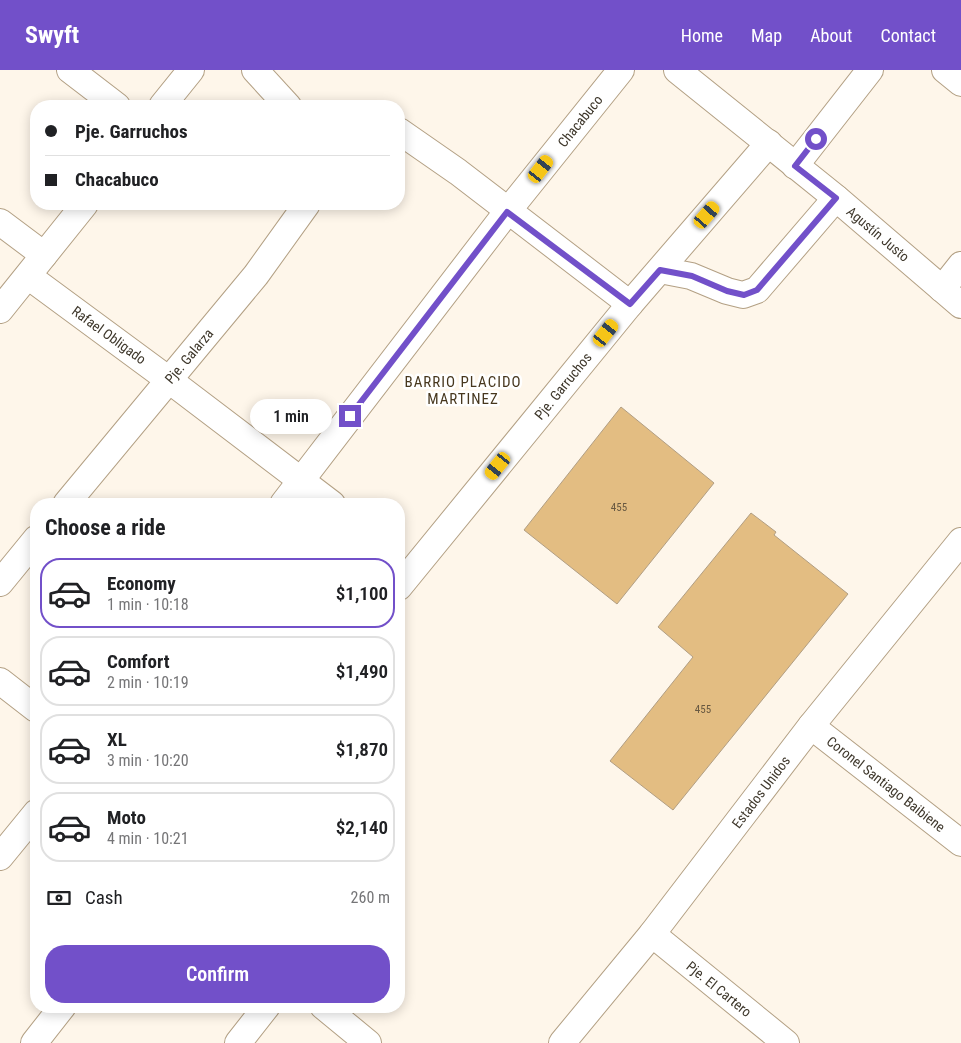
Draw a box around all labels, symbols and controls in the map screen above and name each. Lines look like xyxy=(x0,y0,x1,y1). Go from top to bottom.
text: Swyft xyxy=(25,21,79,49)
text: Home xyxy=(681,25,723,46)
text: Map xyxy=(751,25,782,46)
text: About xyxy=(810,25,852,46)
text: Contact xyxy=(880,25,936,46)
street label: Chacabuco xyxy=(554,92,606,150)
text: Pje. Garruchos xyxy=(75,120,188,143)
route start xyxy=(805,128,827,150)
car xyxy=(525,153,556,185)
text: Chacabuco xyxy=(75,168,159,191)
car xyxy=(691,199,722,231)
street label: Agustín Justo xyxy=(844,203,912,265)
street label: Rafael Obligado xyxy=(69,303,149,367)
car xyxy=(590,317,621,349)
street label: Pje. Galarza xyxy=(162,325,216,387)
street label: Pje. Garruchos xyxy=(531,349,595,423)
district label: BARRIO PLACIDO MARTINEZ xyxy=(405,373,521,408)
callout: 1 min xyxy=(250,398,332,434)
route end xyxy=(339,405,361,427)
text: 1 min xyxy=(273,407,309,426)
car xyxy=(482,450,513,482)
house number: 455 xyxy=(611,501,627,514)
text: Choose a ride xyxy=(45,515,166,540)
icon: car xyxy=(47,571,92,616)
text: Economy xyxy=(107,572,176,595)
text: $1,100 xyxy=(336,582,388,605)
text: 1 min · 10:18 xyxy=(107,595,189,614)
icon: car xyxy=(47,649,92,694)
text: Comfort xyxy=(107,650,170,673)
text: $1,490 xyxy=(336,660,388,683)
text: 2 min · 10:19 xyxy=(107,673,189,692)
house number: 455 xyxy=(695,703,711,716)
icon: car xyxy=(47,727,92,772)
text: XL xyxy=(107,728,127,751)
street label: Coronel Santiago Baibiene xyxy=(824,733,949,835)
text: $1,870 xyxy=(336,738,388,761)
text: 3 min · 10:20 xyxy=(107,751,189,770)
street label: Estados Unidos xyxy=(729,753,793,831)
icon: car xyxy=(47,805,92,850)
text: Moto xyxy=(107,806,146,829)
text: $2,140 xyxy=(336,816,388,839)
text: 4 min · 10:21 xyxy=(107,829,189,848)
icon: cash xyxy=(45,884,73,912)
text: Cash xyxy=(85,886,123,909)
text: 260 m xyxy=(351,888,390,907)
button: Confirm xyxy=(45,945,390,1003)
street label: Pje. El Cartero xyxy=(683,958,755,1020)

